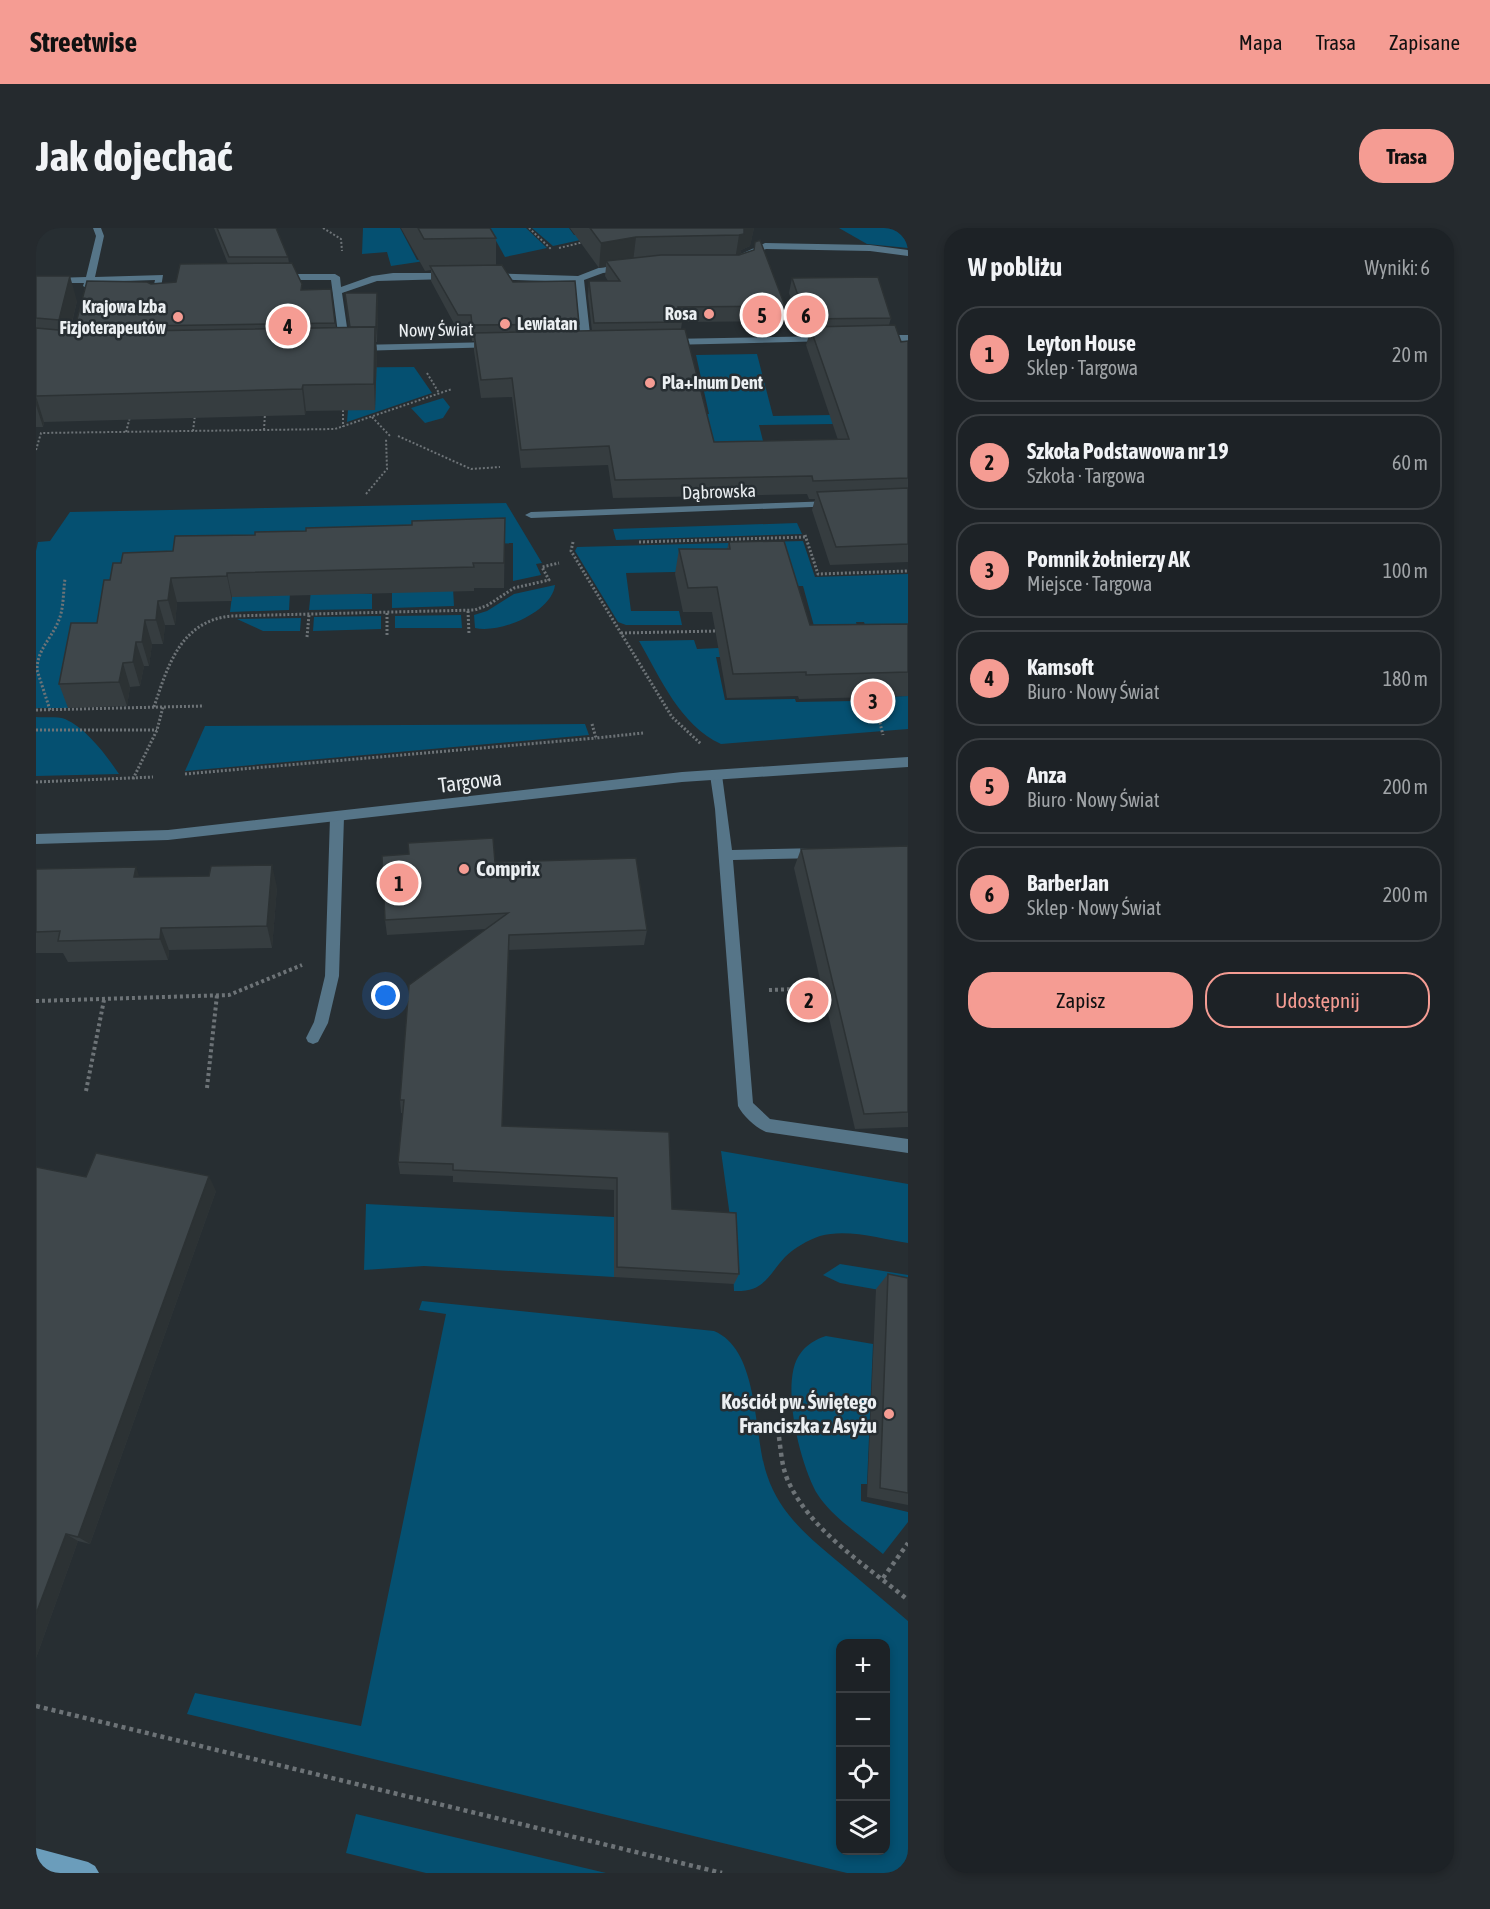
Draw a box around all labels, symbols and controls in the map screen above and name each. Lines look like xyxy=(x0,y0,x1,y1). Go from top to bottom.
text: Streetwise xyxy=(30,26,137,58)
text: Mapa xyxy=(1239,30,1282,54)
text: Trasa xyxy=(1315,30,1356,54)
text: Zapisane xyxy=(1389,30,1460,54)
button: Trasa xyxy=(1359,129,1454,183)
text: Jak dojechać xyxy=(36,132,232,180)
text: W pobliżu xyxy=(968,252,1062,282)
text: Wyniki: 6 xyxy=(1364,256,1430,279)
pin: 5 xyxy=(742,292,782,338)
pin: 6 xyxy=(786,292,826,338)
place label: Krajowa Izba Fizjoterapeutów xyxy=(60,296,166,338)
place label: Rosa xyxy=(665,303,697,324)
pin: 4 xyxy=(268,304,308,348)
marker: Rosa xyxy=(702,307,716,321)
marker: Krajowa Izba Fizjoterapeutów xyxy=(171,310,185,324)
place label: Lewiatan xyxy=(517,313,578,334)
marker: Lewiatan xyxy=(498,317,512,331)
street label: Nowy Świat xyxy=(398,318,474,341)
text: Leyton House xyxy=(1027,330,1136,356)
text: 1 xyxy=(985,343,994,366)
text: 20 m xyxy=(1392,343,1428,366)
text: Sklep · Targowa xyxy=(1027,356,1138,379)
place label: Pla+Inum Dent xyxy=(662,372,764,393)
marker: Pla+Inum Dent xyxy=(643,376,657,390)
text: Szkoła Podstawowa nr 19 xyxy=(1027,438,1229,464)
text: 2 xyxy=(985,451,994,474)
text: 60 m xyxy=(1392,451,1428,474)
text: Szkoła · Targowa xyxy=(1027,464,1145,487)
street label: Dąbrowska xyxy=(682,480,756,503)
text: Pomnik żołnierzy AK xyxy=(1027,546,1190,572)
text: 3 xyxy=(985,559,994,582)
text: 100 m xyxy=(1383,559,1428,582)
text: Miejsce · Targowa xyxy=(1027,572,1152,595)
text: Kamsoft xyxy=(1027,654,1094,680)
text: 4 xyxy=(985,667,994,690)
text: 180 m xyxy=(1383,667,1428,690)
pin: 3 xyxy=(854,678,892,724)
text: Biuro · Nowy Świat xyxy=(1027,680,1160,703)
text: Anza xyxy=(1027,762,1067,788)
street label: Targowa xyxy=(437,765,503,797)
text: 5 xyxy=(985,775,994,798)
text: 200 m xyxy=(1383,775,1428,798)
text: Biuro · Nowy Świat xyxy=(1027,788,1160,811)
place label: Comprix xyxy=(476,856,540,880)
pin: 1 xyxy=(380,860,418,906)
marker: Comprix xyxy=(457,862,471,876)
text: BarberJan xyxy=(1027,870,1109,896)
text: 6 xyxy=(985,883,994,906)
text: 200 m xyxy=(1383,883,1428,906)
text: Sklep · Nowy Świat xyxy=(1027,896,1161,919)
button: Zapisz xyxy=(968,972,1193,1028)
button: Udostępnij xyxy=(1205,972,1430,1028)
pin: 2 xyxy=(790,978,828,1022)
your location xyxy=(371,981,400,1010)
place label: Kościół pw. Świętego Franciszka z Asyżu xyxy=(721,1389,877,1437)
marker: Kościół pw. Świętego Franciszka z Asyżu xyxy=(882,1407,896,1421)
map controls xyxy=(836,1639,890,1855)
button: + xyxy=(836,1639,890,1693)
button: − xyxy=(836,1693,890,1747)
button: locate xyxy=(836,1747,890,1801)
button: layers xyxy=(836,1801,890,1855)

